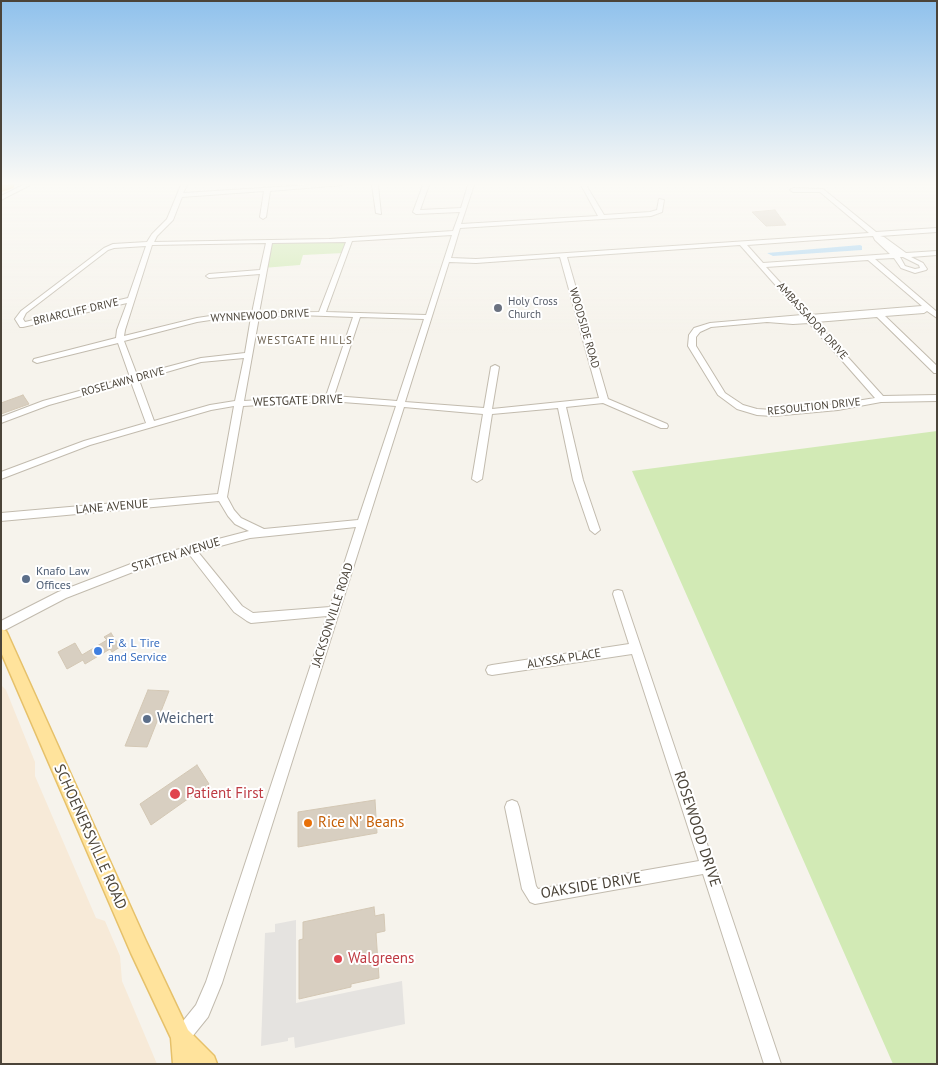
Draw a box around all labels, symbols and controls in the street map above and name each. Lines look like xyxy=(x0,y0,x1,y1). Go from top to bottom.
street label: AMBASSADOR DRIVE xyxy=(774,280,850,362)
street label: WOODSIDE ROAD xyxy=(566,286,602,370)
place label: Holy Cross Church xyxy=(508,295,558,321)
street label: BRIARCLIFF DRIVE xyxy=(32,296,120,328)
marker: Holy Cross Church xyxy=(492,302,504,314)
street label: WYNNEWOOD DRIVE xyxy=(210,307,310,325)
district label: WESTGATE HILLS xyxy=(255,334,355,348)
street label: ROSELAWN DRIVE xyxy=(80,365,166,399)
street label: WESTGATE DRIVE xyxy=(253,392,343,410)
street label: RESOULTION DRIVE xyxy=(767,396,861,418)
street label: LANE AVENUE xyxy=(75,497,149,517)
street label: STATTEN AVENUE xyxy=(130,535,222,575)
street label: JACKSONVILLE ROAD xyxy=(309,561,357,669)
place label: Knafo Law Offices xyxy=(36,565,90,593)
marker: Knafo Law Offices xyxy=(20,573,32,585)
place label: F & L Tire and Service xyxy=(108,637,167,665)
marker: F & L Tire and Service xyxy=(92,645,104,657)
street label: ALYSSA PLACE xyxy=(526,646,602,672)
place label: Weichert xyxy=(157,710,214,728)
marker: Weichert xyxy=(141,713,153,725)
street label: SCHOENERSVILLE ROAD xyxy=(50,762,130,912)
street label: ROSEWOOD DRIVE xyxy=(670,769,724,889)
place label: Patient First xyxy=(186,785,264,803)
marker: Patient First xyxy=(168,787,182,801)
place label: Rice N’ Beans xyxy=(318,814,404,832)
marker: Rice N’ Beans xyxy=(302,817,314,829)
street label: OAKSIDE DRIVE xyxy=(539,869,643,903)
place label: Walgreens xyxy=(348,950,414,968)
marker: Walgreens xyxy=(332,953,344,965)

